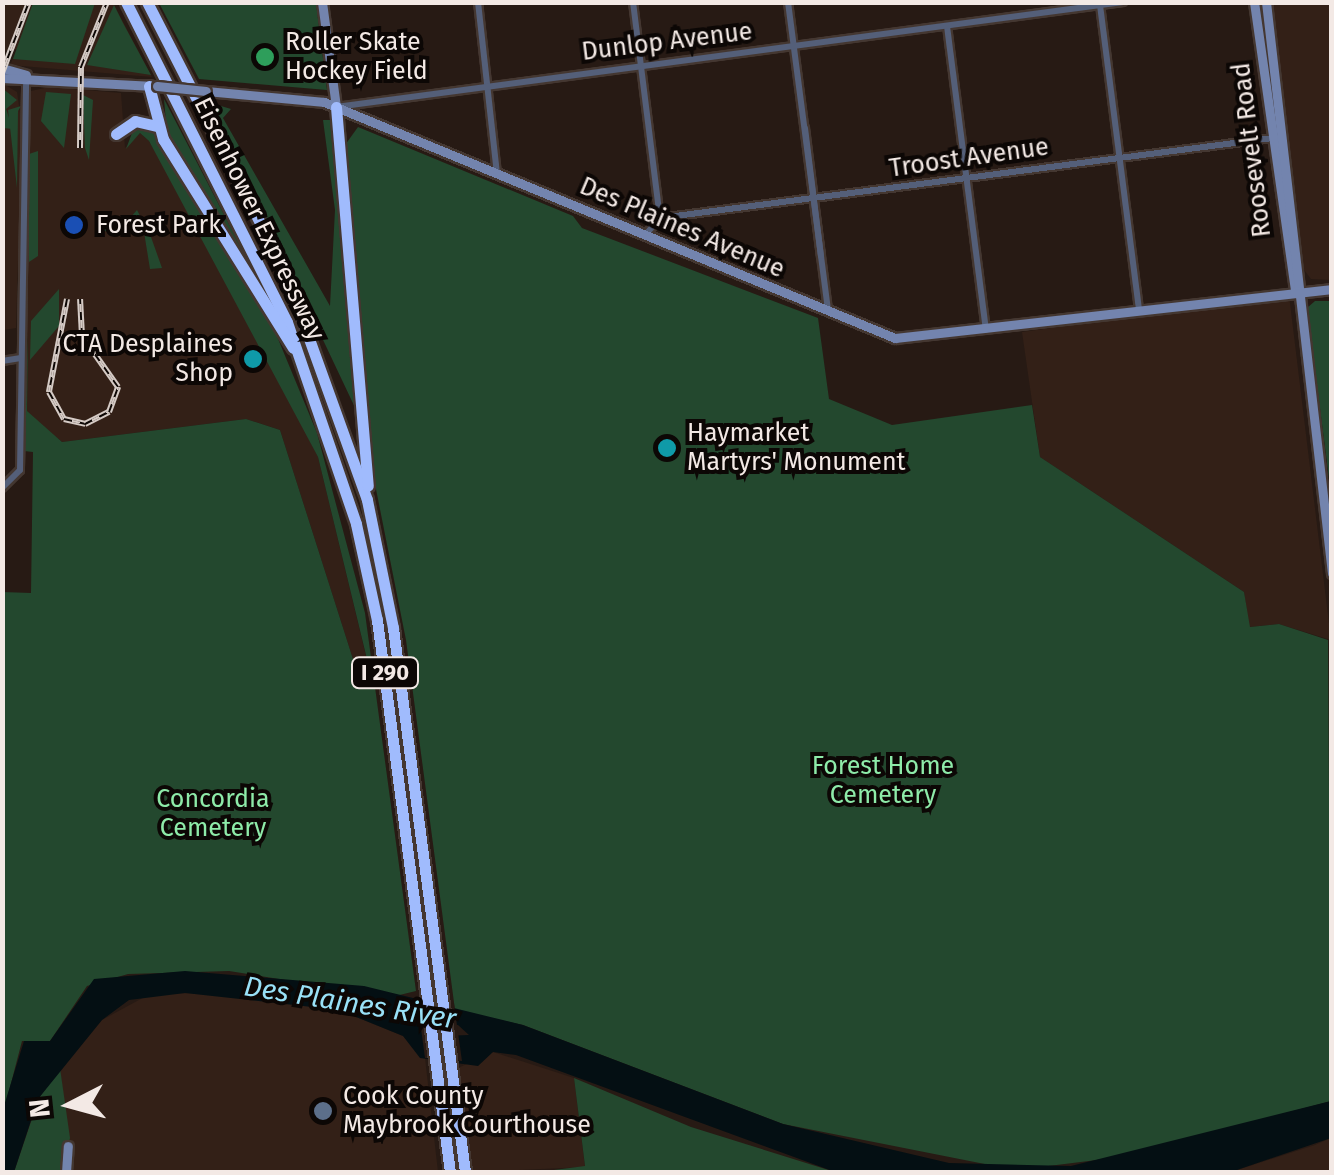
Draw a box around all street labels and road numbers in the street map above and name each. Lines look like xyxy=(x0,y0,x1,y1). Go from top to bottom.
street label: Dunlop Avenue xyxy=(580,17,754,67)
street label: Roosevelt Road xyxy=(1226,61,1278,239)
street label: Eisenhower Expressway xyxy=(187,93,331,345)
street label: Troost Avenue xyxy=(887,132,1051,184)
street label: Des Plaines Avenue xyxy=(575,171,789,285)
road number: I 290 xyxy=(350,656,420,690)

